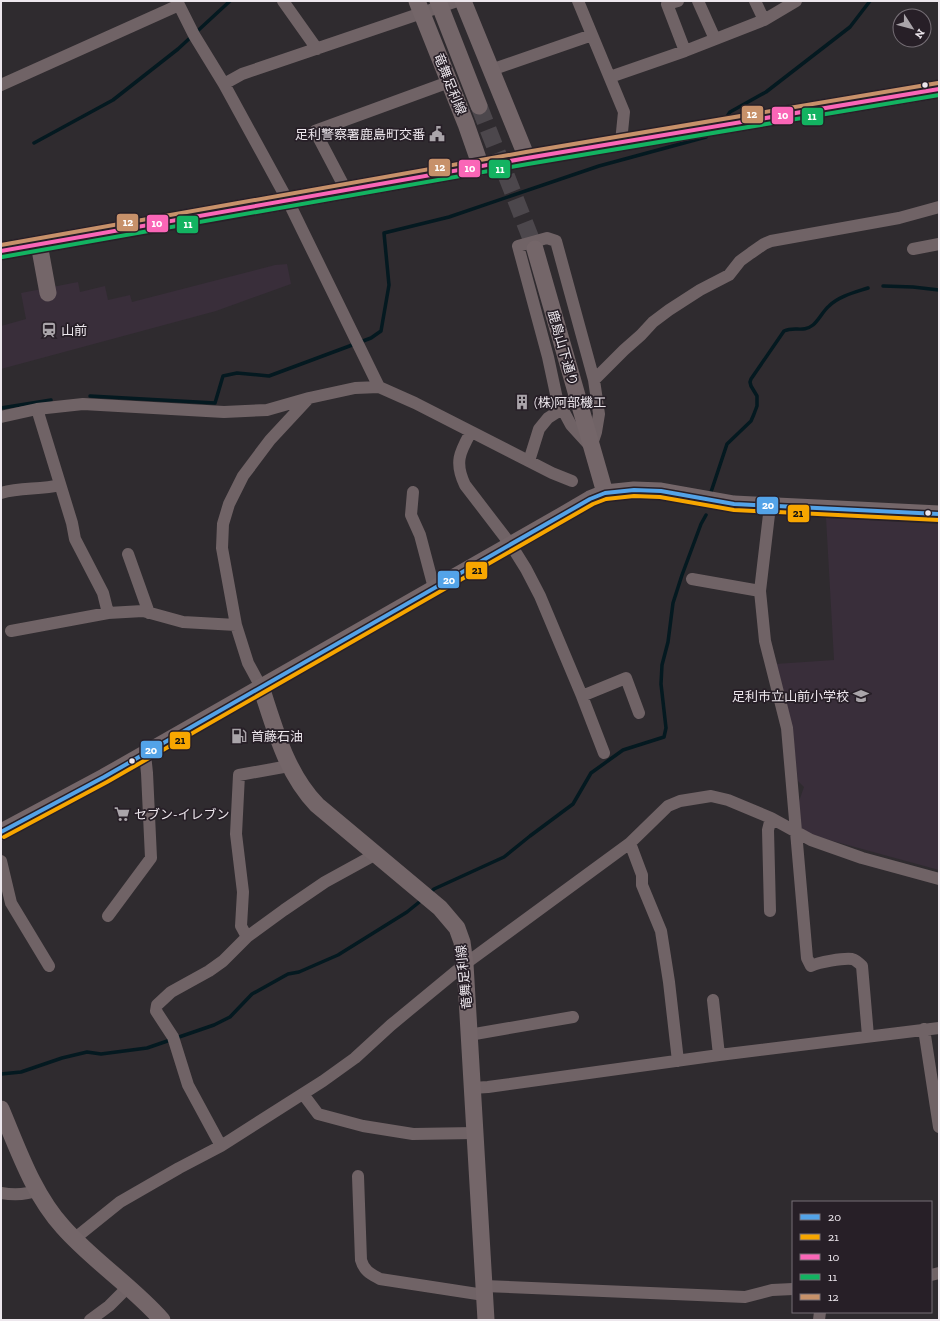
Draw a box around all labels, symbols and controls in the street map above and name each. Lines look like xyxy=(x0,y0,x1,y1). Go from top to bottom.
north arrow xyxy=(892,8,932,48)
text: N xyxy=(912,26,927,41)
street label: 竜舞足利線 xyxy=(431,51,469,117)
unlabelled marker xyxy=(920,80,930,90)
line badge: 12 xyxy=(741,105,764,124)
line badge: 10 xyxy=(771,106,794,125)
line badge: 11 xyxy=(801,107,824,126)
text: 12 xyxy=(747,108,757,121)
text: 10 xyxy=(778,109,788,122)
text: 11 xyxy=(808,110,817,123)
public building icon: 足利警察署鹿島町交番 xyxy=(428,125,446,143)
place label: 足利警察署鹿島町交番 xyxy=(295,127,425,142)
line badge: 12 xyxy=(428,158,451,177)
line badge: 10 xyxy=(458,159,481,178)
line badge: 11 xyxy=(488,159,511,179)
text: 12 xyxy=(435,161,445,174)
text: 10 xyxy=(465,162,475,175)
text: 11 xyxy=(496,163,505,176)
line badge: 12 xyxy=(116,213,139,232)
line badge: 10 xyxy=(146,214,169,233)
line badge: 11 xyxy=(176,215,199,234)
text: 12 xyxy=(123,216,133,229)
text: 10 xyxy=(152,217,162,230)
text: 11 xyxy=(184,218,193,231)
street label: 鹿島山下通り xyxy=(545,308,581,388)
station icon: 山前 xyxy=(40,321,58,339)
place label: 山前 xyxy=(61,323,87,338)
building icon: (株)阿部機工 xyxy=(513,393,531,411)
place label: (株)阿部機工 xyxy=(534,395,606,410)
line badge: 20 xyxy=(756,496,779,515)
text: 20 xyxy=(762,499,774,512)
line badge: 21 xyxy=(787,504,810,523)
text: 21 xyxy=(793,507,804,520)
unlabelled marker xyxy=(923,508,933,518)
line badge: 21 xyxy=(465,561,488,580)
text: 21 xyxy=(472,564,483,577)
line badge: 20 xyxy=(437,570,460,589)
text: 20 xyxy=(443,574,455,587)
school or university icon: 足利市立山前小学校 xyxy=(852,687,870,705)
place label: 足利市立山前小学校 xyxy=(732,689,849,704)
fuel station icon: 首藤石油 xyxy=(230,727,248,745)
place label: 首藤石油 xyxy=(251,729,303,744)
line badge: 21 xyxy=(169,731,191,750)
text: 21 xyxy=(175,734,186,747)
line badge: 20 xyxy=(140,740,163,759)
text: 20 xyxy=(145,744,157,757)
unlabelled marker xyxy=(127,756,137,766)
supermarket icon: セブン-イレブン xyxy=(113,805,131,823)
place label: セブン-イレブン xyxy=(134,807,230,822)
street label: 竜舞足利線 xyxy=(453,944,475,1010)
legend xyxy=(792,1201,932,1313)
text: 20 xyxy=(828,1210,841,1224)
text: 21 xyxy=(828,1230,839,1244)
text: 10 xyxy=(828,1250,840,1264)
text: 11 xyxy=(828,1270,838,1284)
text: 12 xyxy=(828,1290,839,1304)

